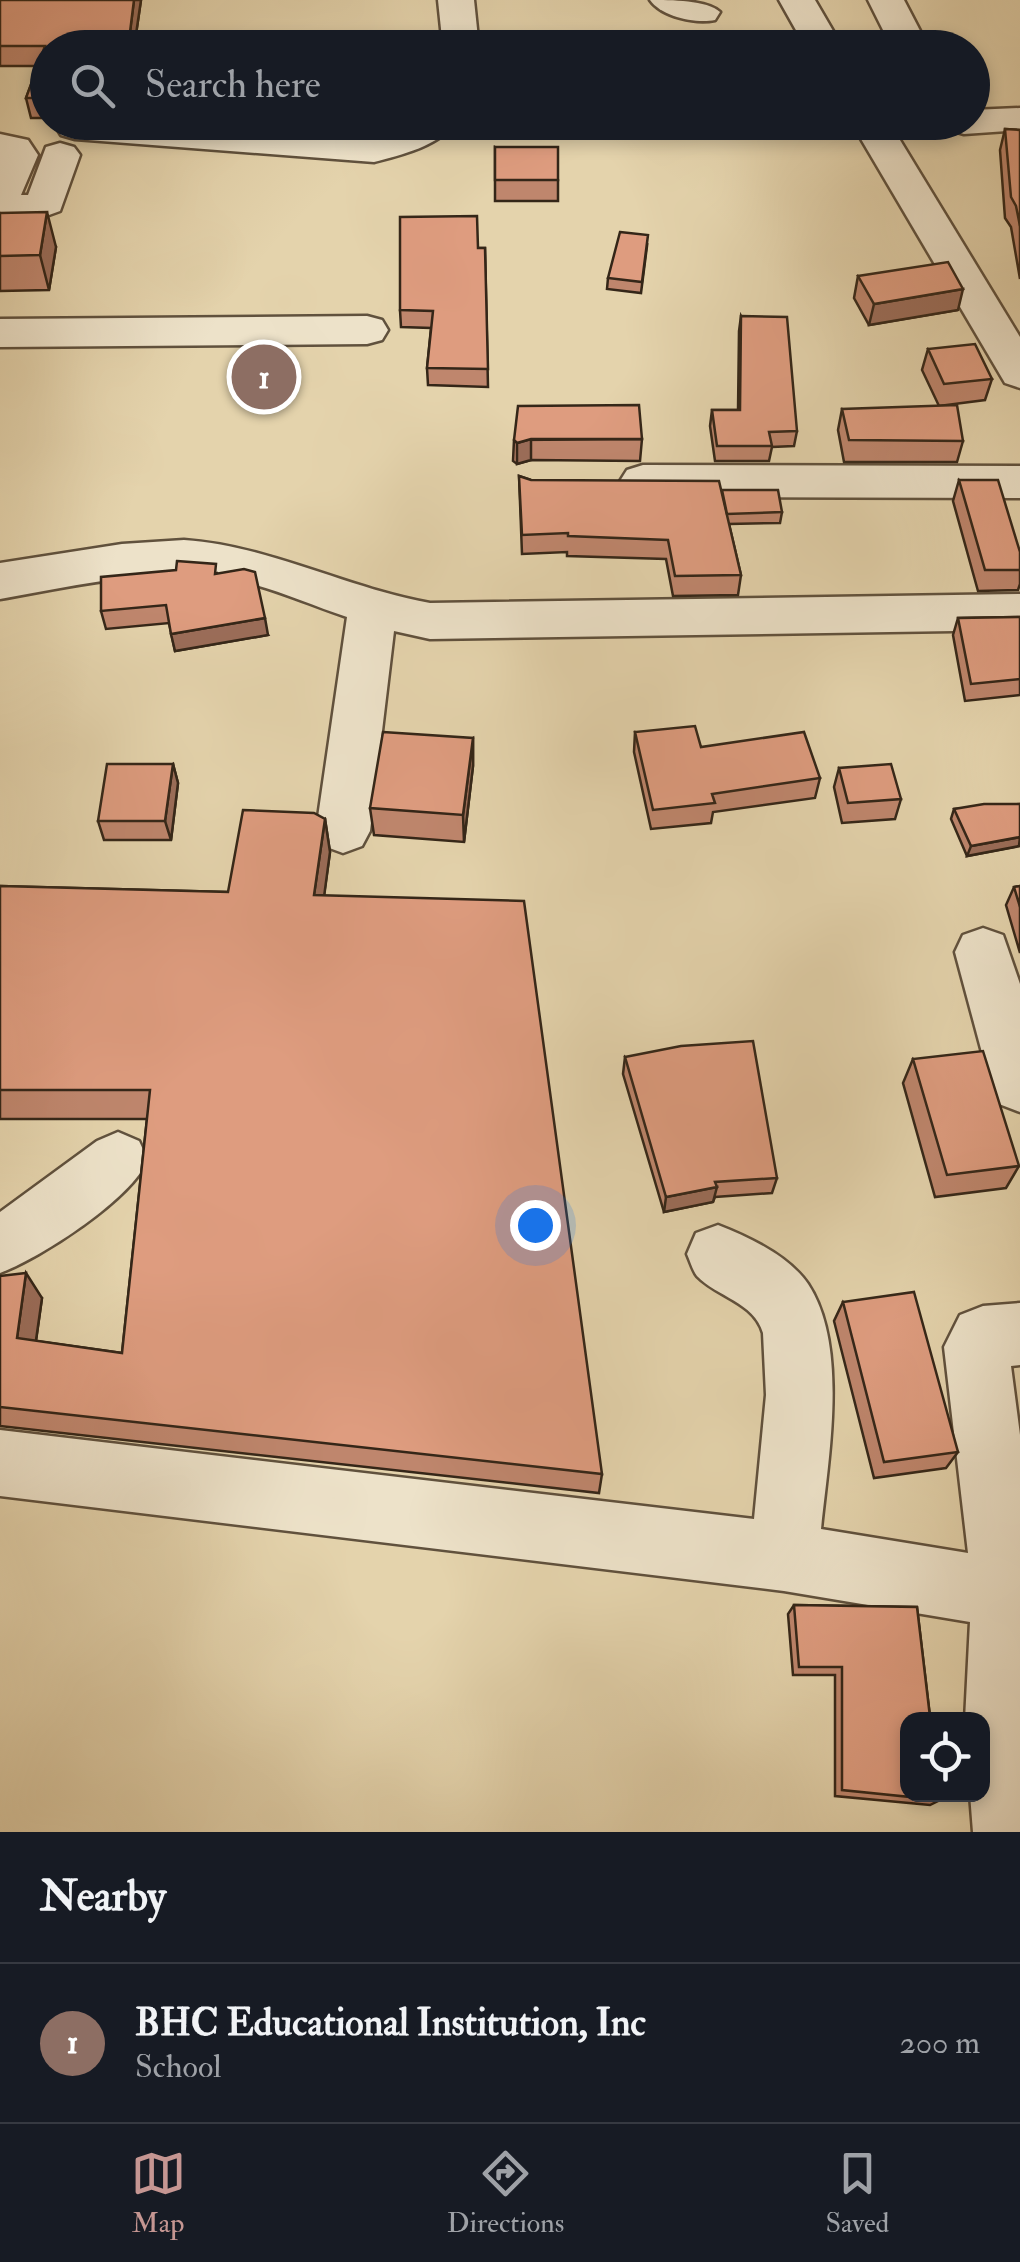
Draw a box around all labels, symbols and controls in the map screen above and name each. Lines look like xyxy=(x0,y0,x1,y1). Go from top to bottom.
search box xyxy=(30,30,990,140)
icon: search xyxy=(65,58,120,113)
text: Search here xyxy=(145,61,321,109)
pin: 1 xyxy=(232,340,296,414)
your location xyxy=(510,1200,561,1251)
map controls xyxy=(900,1712,990,1802)
button: locate xyxy=(900,1712,990,1802)
text: Nearby xyxy=(40,1871,166,1923)
text: BHC Educational Institution, Inc xyxy=(135,1999,646,2047)
text: 1 xyxy=(67,2023,78,2063)
text: 200 m xyxy=(899,2023,980,2063)
text: School xyxy=(135,2047,221,2087)
tab: Map xyxy=(131,2146,186,2241)
tab: Directions xyxy=(447,2146,564,2241)
tab: Saved xyxy=(825,2146,889,2241)

